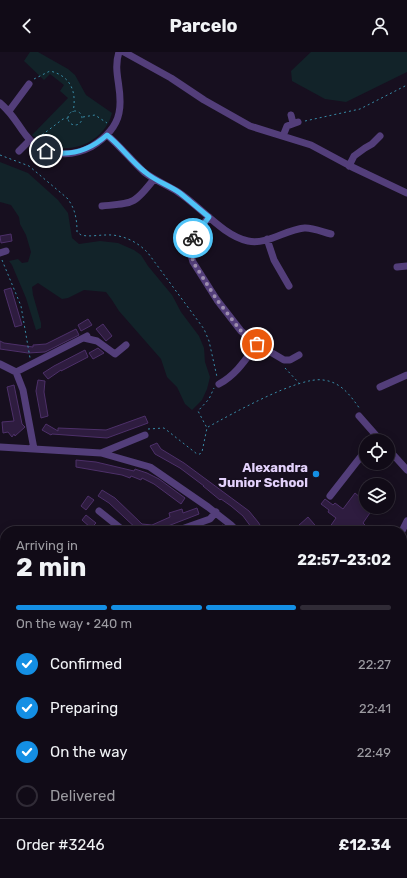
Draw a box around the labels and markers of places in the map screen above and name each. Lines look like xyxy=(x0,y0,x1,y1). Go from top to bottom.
pin xyxy=(29,134,63,168)
pin xyxy=(240,327,274,361)
place label: Alexandra Junior School xyxy=(218,460,308,490)
marker: Alexandra Junior School xyxy=(311,469,321,479)

